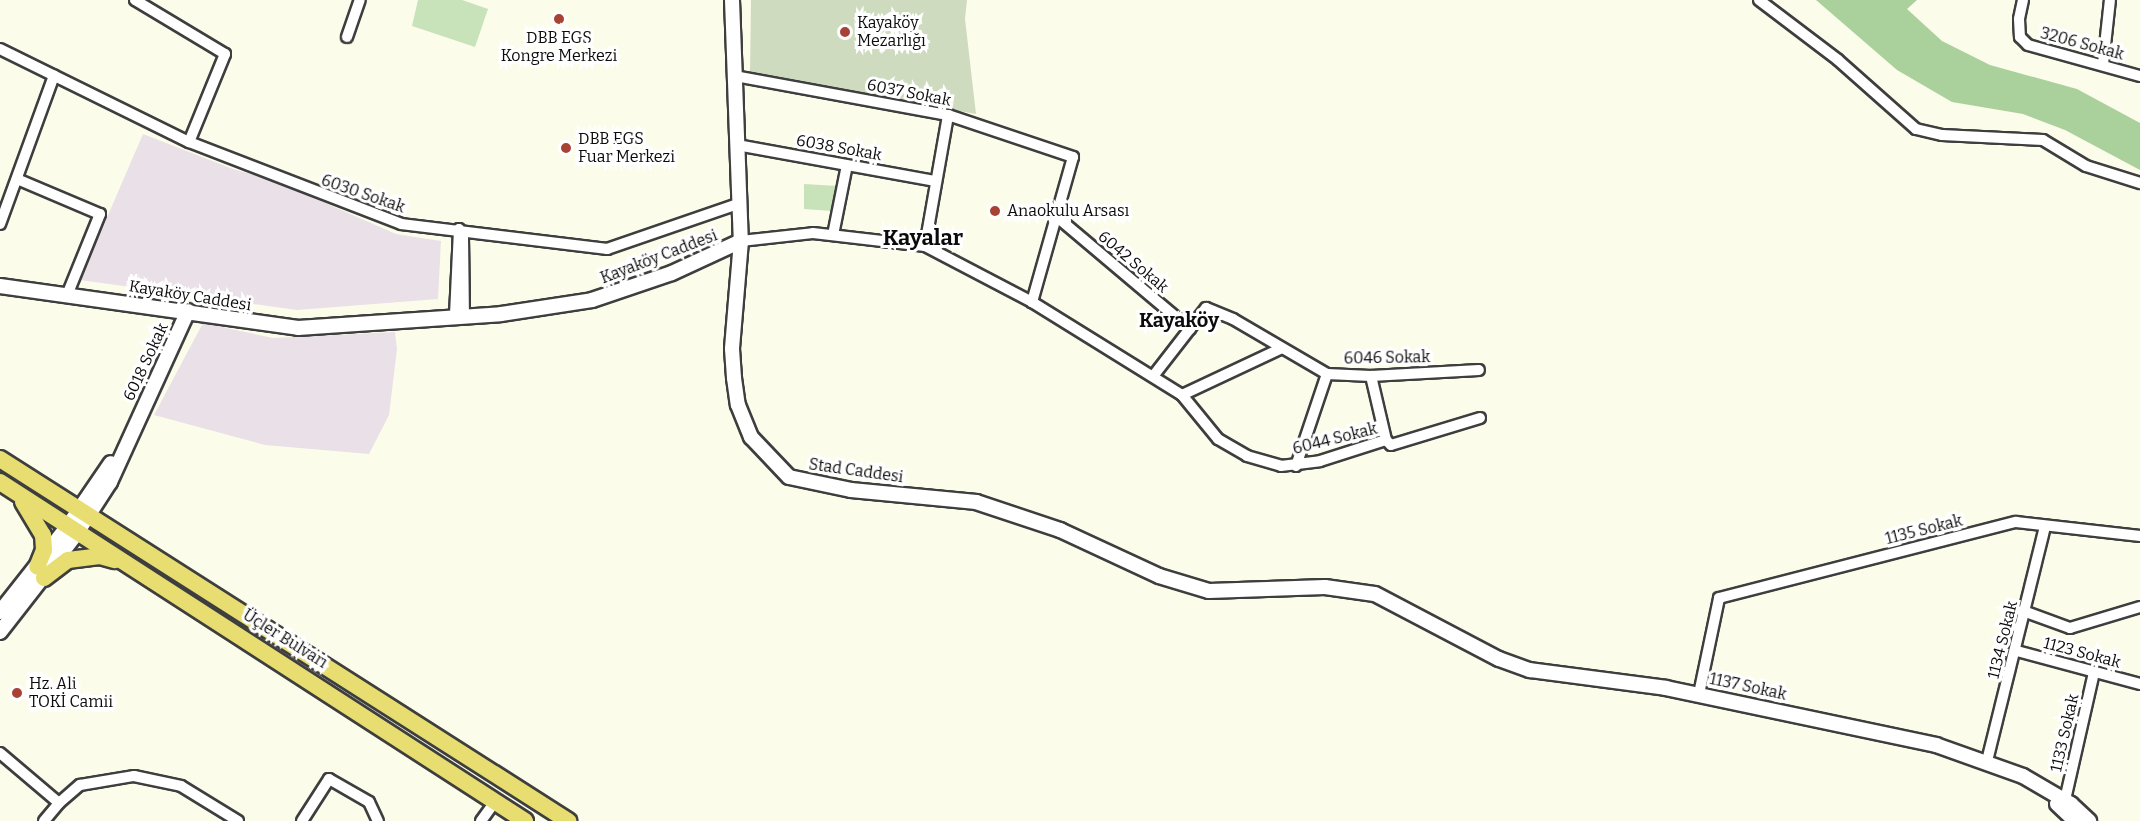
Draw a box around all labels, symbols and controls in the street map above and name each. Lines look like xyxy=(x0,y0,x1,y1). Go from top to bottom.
marker: DBB EGS Kongre Merkezi xyxy=(552,12,566,26)
place label: Kayaköy Mezarlığı xyxy=(857,13,926,51)
street label: 3206 Sokak xyxy=(2038,24,2126,64)
marker: Kayaköy Mezarlığı xyxy=(838,25,852,39)
place label: DBB EGS Kongre Merkezi xyxy=(501,28,617,66)
street label: 6037 Sokak xyxy=(865,75,953,111)
place label: DBB EGS Fuar Merkezi xyxy=(578,129,675,167)
street label: 6038 Sokak xyxy=(795,131,883,165)
marker: DBB EGS Fuar Merkezi xyxy=(559,141,573,155)
street label: 6030 Sokak xyxy=(319,171,407,217)
place label: Anaokulu Arsası xyxy=(1007,201,1129,221)
marker: Anaokulu Arsası xyxy=(988,204,1002,218)
district label: Kayalar xyxy=(883,225,963,251)
street label: Kayaköy Caddesi xyxy=(598,226,720,288)
street label: 6042 Sokak xyxy=(1094,227,1172,297)
street label: Kayaköy Caddesi xyxy=(127,277,253,315)
district label: Kayaköy xyxy=(1139,308,1219,332)
street label: 6018 Sokak xyxy=(120,320,172,404)
street label: 6046 Sokak xyxy=(1344,348,1430,368)
street label: 6044 Sokak xyxy=(1291,419,1379,459)
street label: Stad Caddesi xyxy=(807,455,905,487)
street label: 1135 Sokak xyxy=(1883,511,1965,549)
street label: 1134 Sokak xyxy=(1984,599,2022,681)
street label: Üçler Bulvarı xyxy=(239,605,331,673)
street label: 1123 Sokak xyxy=(2041,633,2123,673)
street label: 1137 Sokak xyxy=(1708,669,1788,705)
place label: Hz. Ali TOKİ Camii xyxy=(29,674,113,712)
marker: Hz. Ali TOKİ Camii xyxy=(10,686,24,700)
street label: 1133 Sokak xyxy=(2047,692,2083,774)

